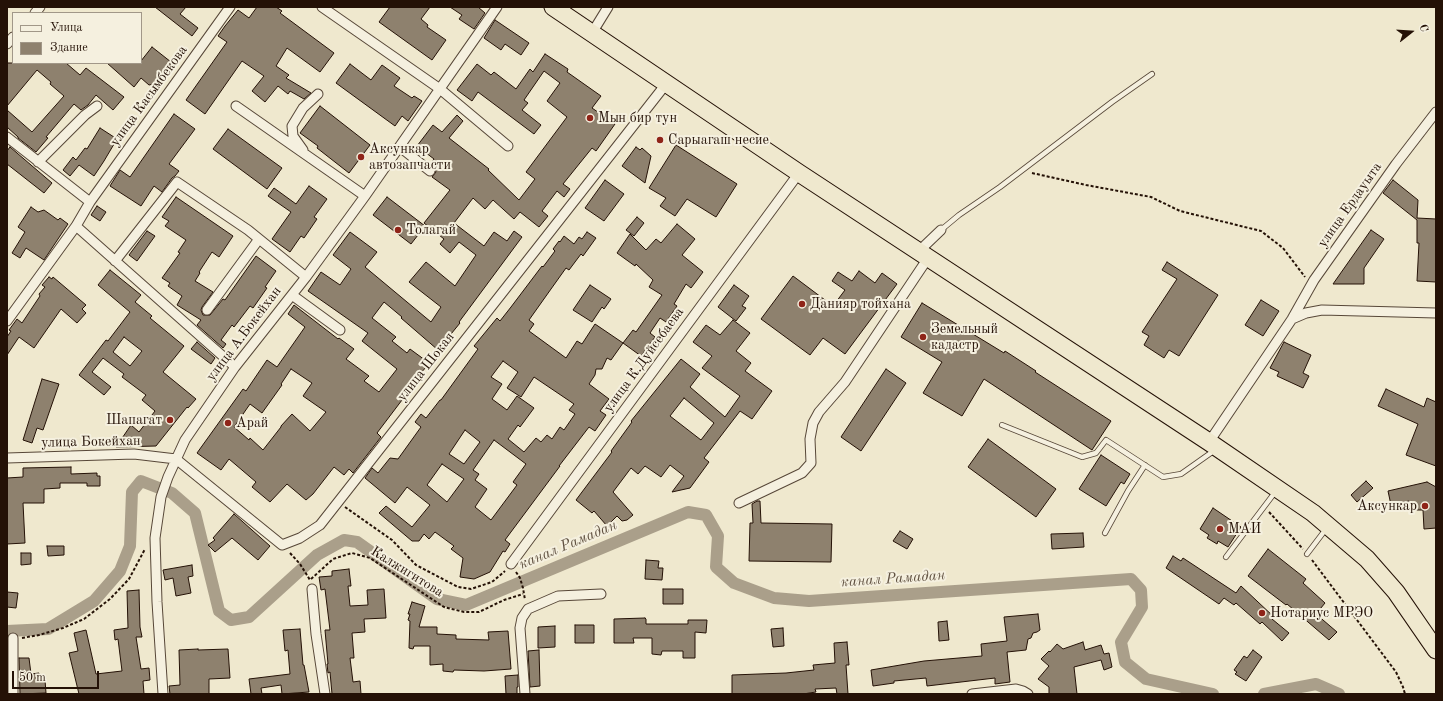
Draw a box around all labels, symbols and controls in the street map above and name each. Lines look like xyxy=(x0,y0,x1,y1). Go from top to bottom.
legend xyxy=(12,12,142,64)
north arrow xyxy=(1391,12,1431,52)
text: Улица xyxy=(50,22,83,34)
text: С xyxy=(1417,23,1429,33)
text: Здание xyxy=(50,42,88,54)
street label: улица Касымбекова xyxy=(107,42,191,150)
place label: Мын бир тун xyxy=(598,110,677,126)
marker: Мын бир тун xyxy=(585,113,595,123)
place label: Сарыагаш несие xyxy=(668,132,769,148)
marker: Сарыагаш несие xyxy=(655,135,665,145)
place label: Аксункар автозапчасти xyxy=(369,141,451,174)
marker: Аксункар автозапчасти xyxy=(356,152,366,162)
street label: улица Ердауыта xyxy=(1314,159,1386,251)
place label: Толагай xyxy=(406,222,456,238)
marker: Толагай xyxy=(393,225,403,235)
street label: улица А.Бокейхан xyxy=(203,283,285,385)
place label: Данияр тойхана xyxy=(810,296,911,312)
marker: Данияр тойхана xyxy=(797,299,807,309)
street label: улица К.Дуйсебаева xyxy=(600,304,688,416)
place label: Земельный кадастр xyxy=(931,321,998,354)
street label: улица Шокая xyxy=(394,329,458,405)
marker: Земельный кадастр xyxy=(918,332,928,342)
place label: Шапагат xyxy=(106,412,162,428)
marker: Шапагат xyxy=(165,415,175,425)
place label: Арай xyxy=(236,415,268,431)
marker: Арай xyxy=(223,418,233,428)
street label: улица Бокейхан xyxy=(41,433,141,451)
place label: Аксункар xyxy=(1357,498,1417,514)
marker: Аксункар xyxy=(1420,501,1430,511)
water label: канал Рамадан xyxy=(516,516,620,574)
place label: МАИ xyxy=(1228,521,1261,537)
marker: МАИ xyxy=(1215,524,1225,534)
street label: Калжигитова xyxy=(368,543,446,601)
water label: канал Рамадан xyxy=(840,566,946,592)
place label: Нотариус МРЭО xyxy=(1270,605,1373,621)
marker: Нотариус МРЭО xyxy=(1257,608,1267,618)
scale bar xyxy=(14,663,101,689)
text: 50 m xyxy=(19,672,46,684)

